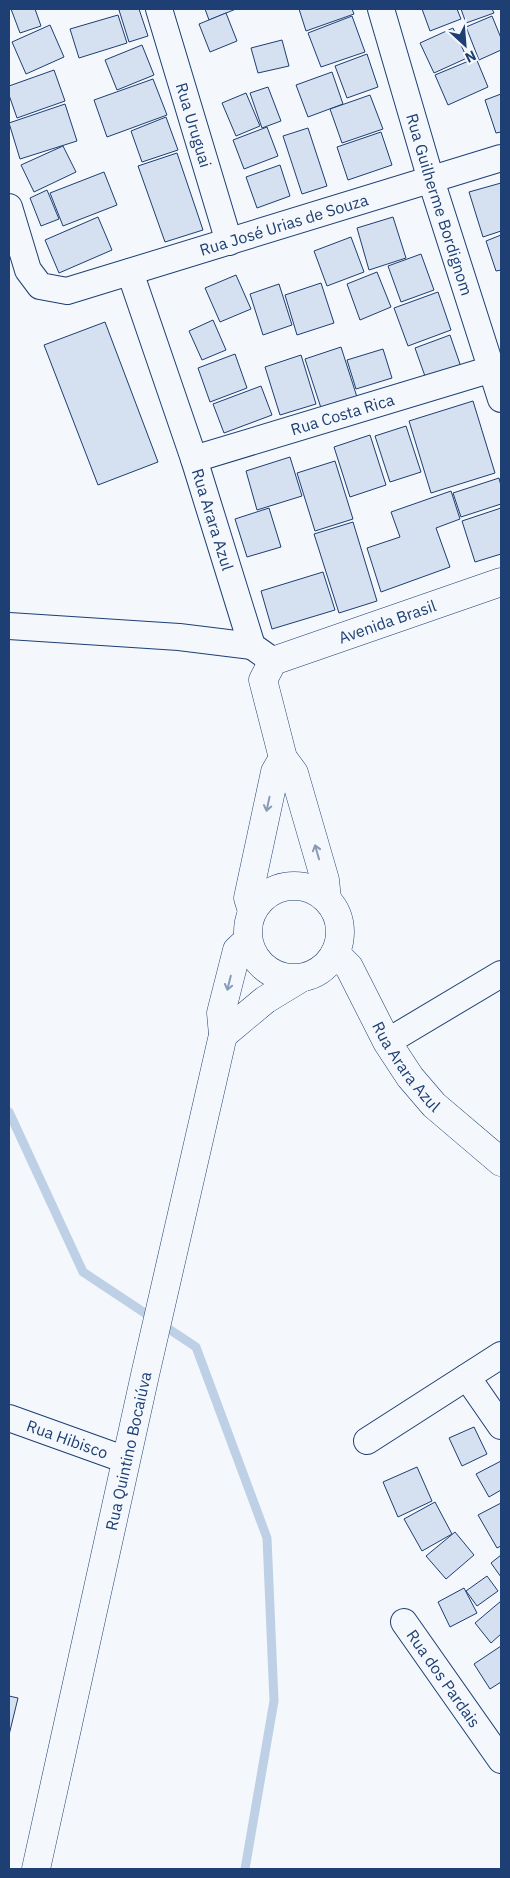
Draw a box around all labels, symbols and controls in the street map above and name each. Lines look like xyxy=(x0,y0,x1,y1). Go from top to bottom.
north arrow xyxy=(440,20,490,70)
text: N xyxy=(462,46,479,67)
street label: Rua Uruguai xyxy=(172,80,216,170)
street label: Rua Guilherme Bordignom xyxy=(402,111,477,298)
street label: Rua José Urias de Souza xyxy=(197,189,371,260)
street label: Rua Costa Rica xyxy=(288,389,397,439)
street label: Rua Arara Azul xyxy=(188,466,238,573)
street label: Avenida Brasil xyxy=(336,595,439,648)
one-way arrow xyxy=(263,795,272,811)
one-way arrow xyxy=(311,844,321,860)
one-way arrow xyxy=(224,974,233,990)
street label: Rua Arara Azul xyxy=(368,1018,444,1116)
street label: Rua Quintino Bocaiúva xyxy=(101,1369,156,1532)
street label: Rua Hibisco xyxy=(24,1415,111,1463)
street label: Rua dos Pardais xyxy=(402,1626,485,1731)

